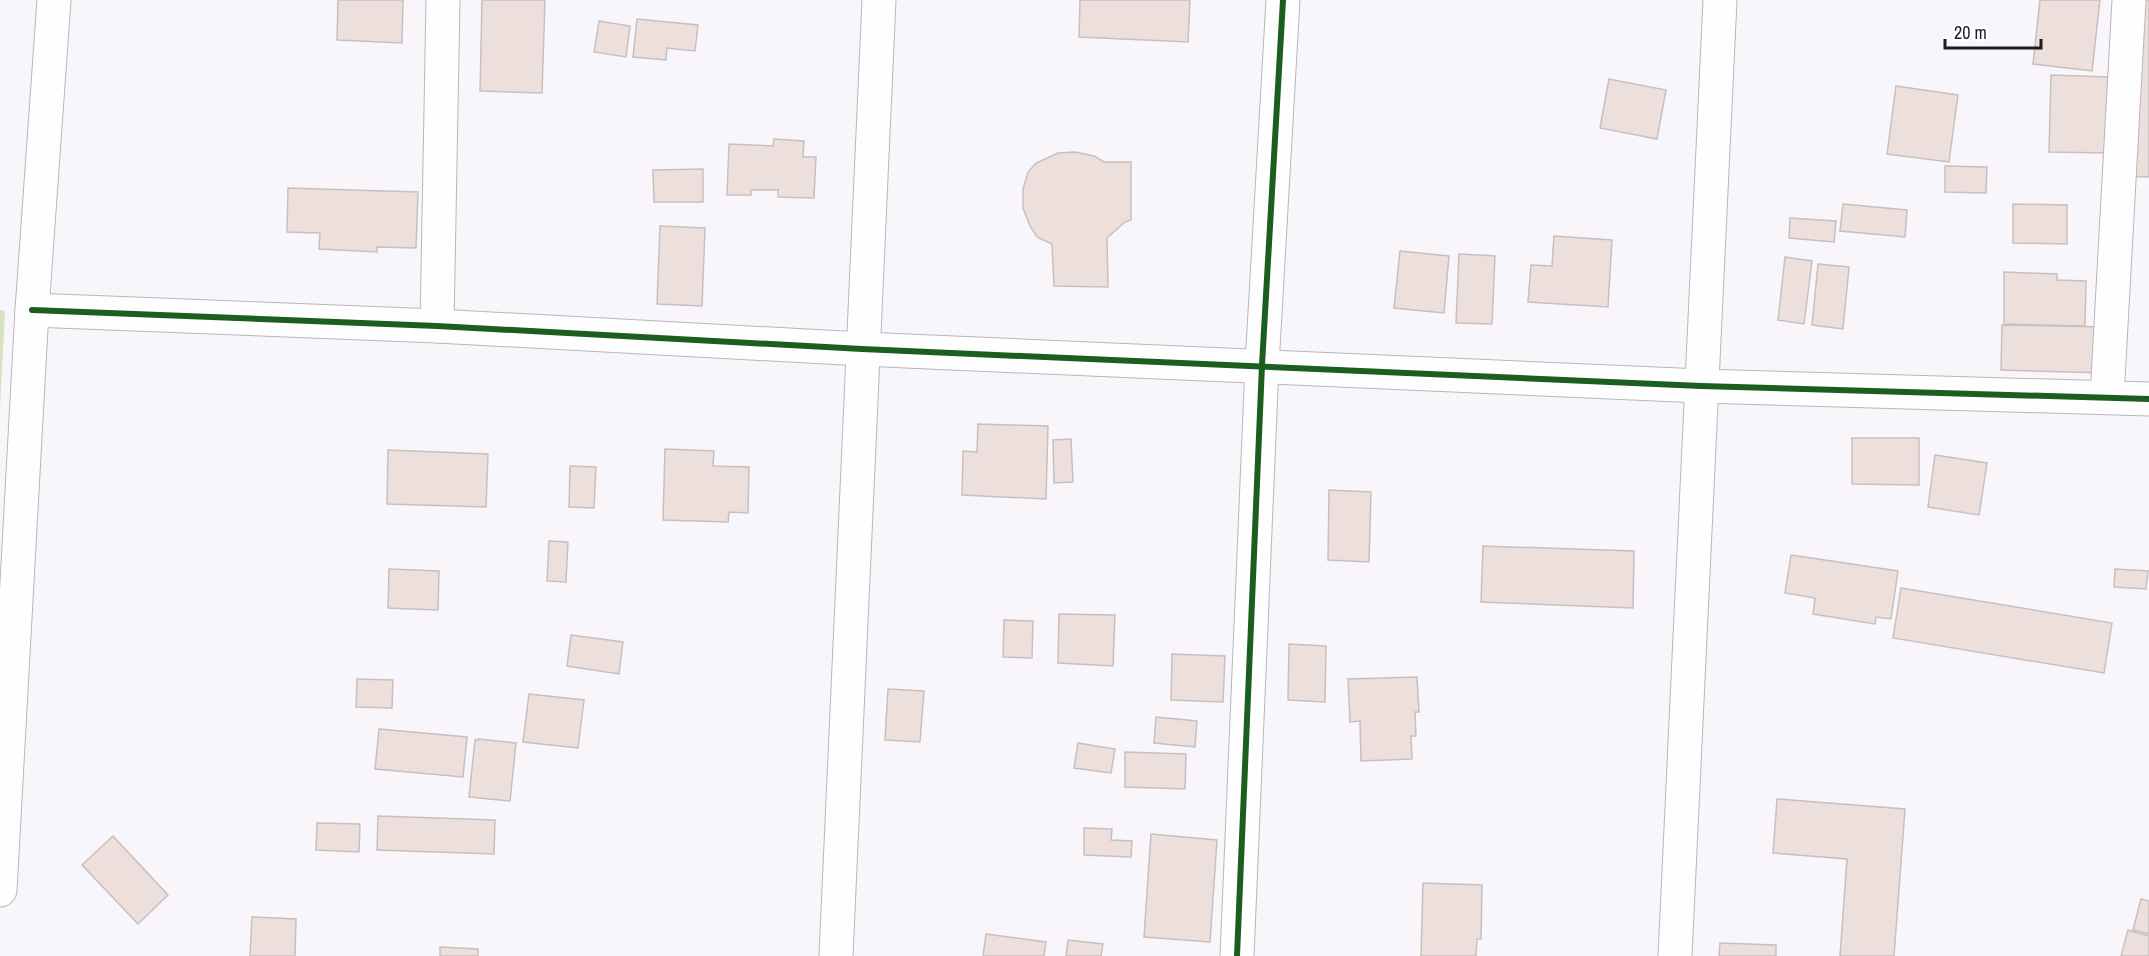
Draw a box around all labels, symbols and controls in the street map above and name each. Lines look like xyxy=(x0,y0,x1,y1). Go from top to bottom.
scale bar xyxy=(1945,12,2041,50)
text: 20 m xyxy=(1954,20,1987,45)

